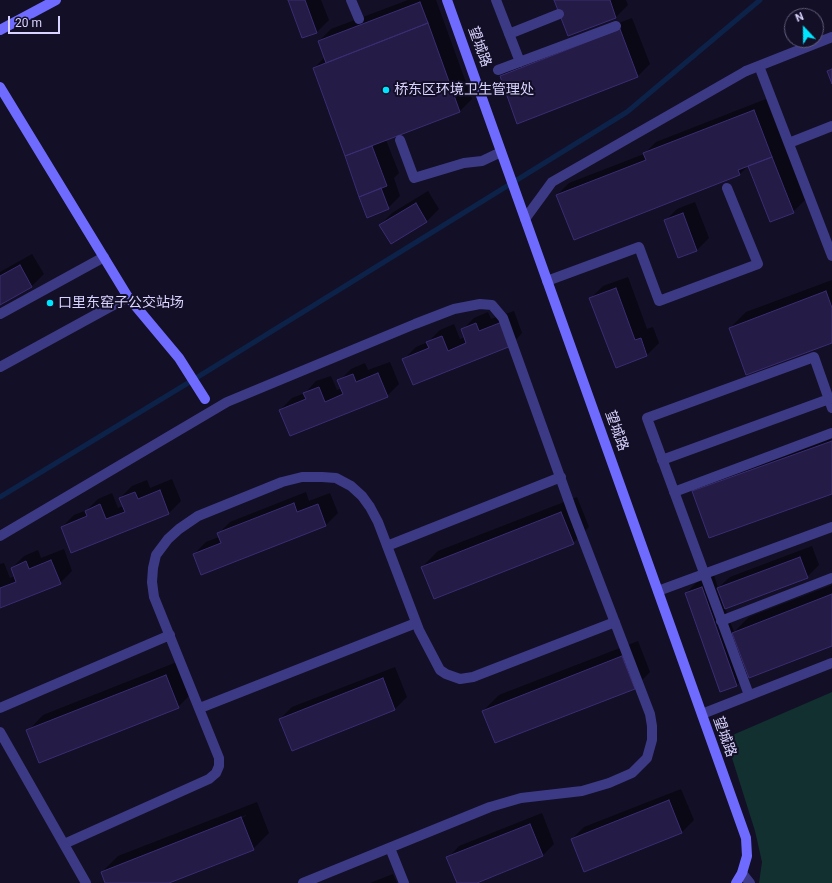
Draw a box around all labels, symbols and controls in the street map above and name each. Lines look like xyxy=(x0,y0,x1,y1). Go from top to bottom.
scale bar xyxy=(10,8,62,34)
north arrow xyxy=(784,8,824,48)
text: N xyxy=(794,10,806,25)
text: 20 m xyxy=(15,16,42,30)
street label: 望城路 xyxy=(464,24,494,70)
place label: 桥东区环境卫生管理处 xyxy=(394,82,534,98)
marker: 桥东区环境卫生管理处 xyxy=(381,85,391,95)
place label: 口里东窑子公交站场 xyxy=(58,295,184,311)
marker: 口里东窑子公交站场 xyxy=(45,298,55,308)
street label: 望城路 xyxy=(601,408,631,454)
street label: 望城路 xyxy=(709,714,739,760)

